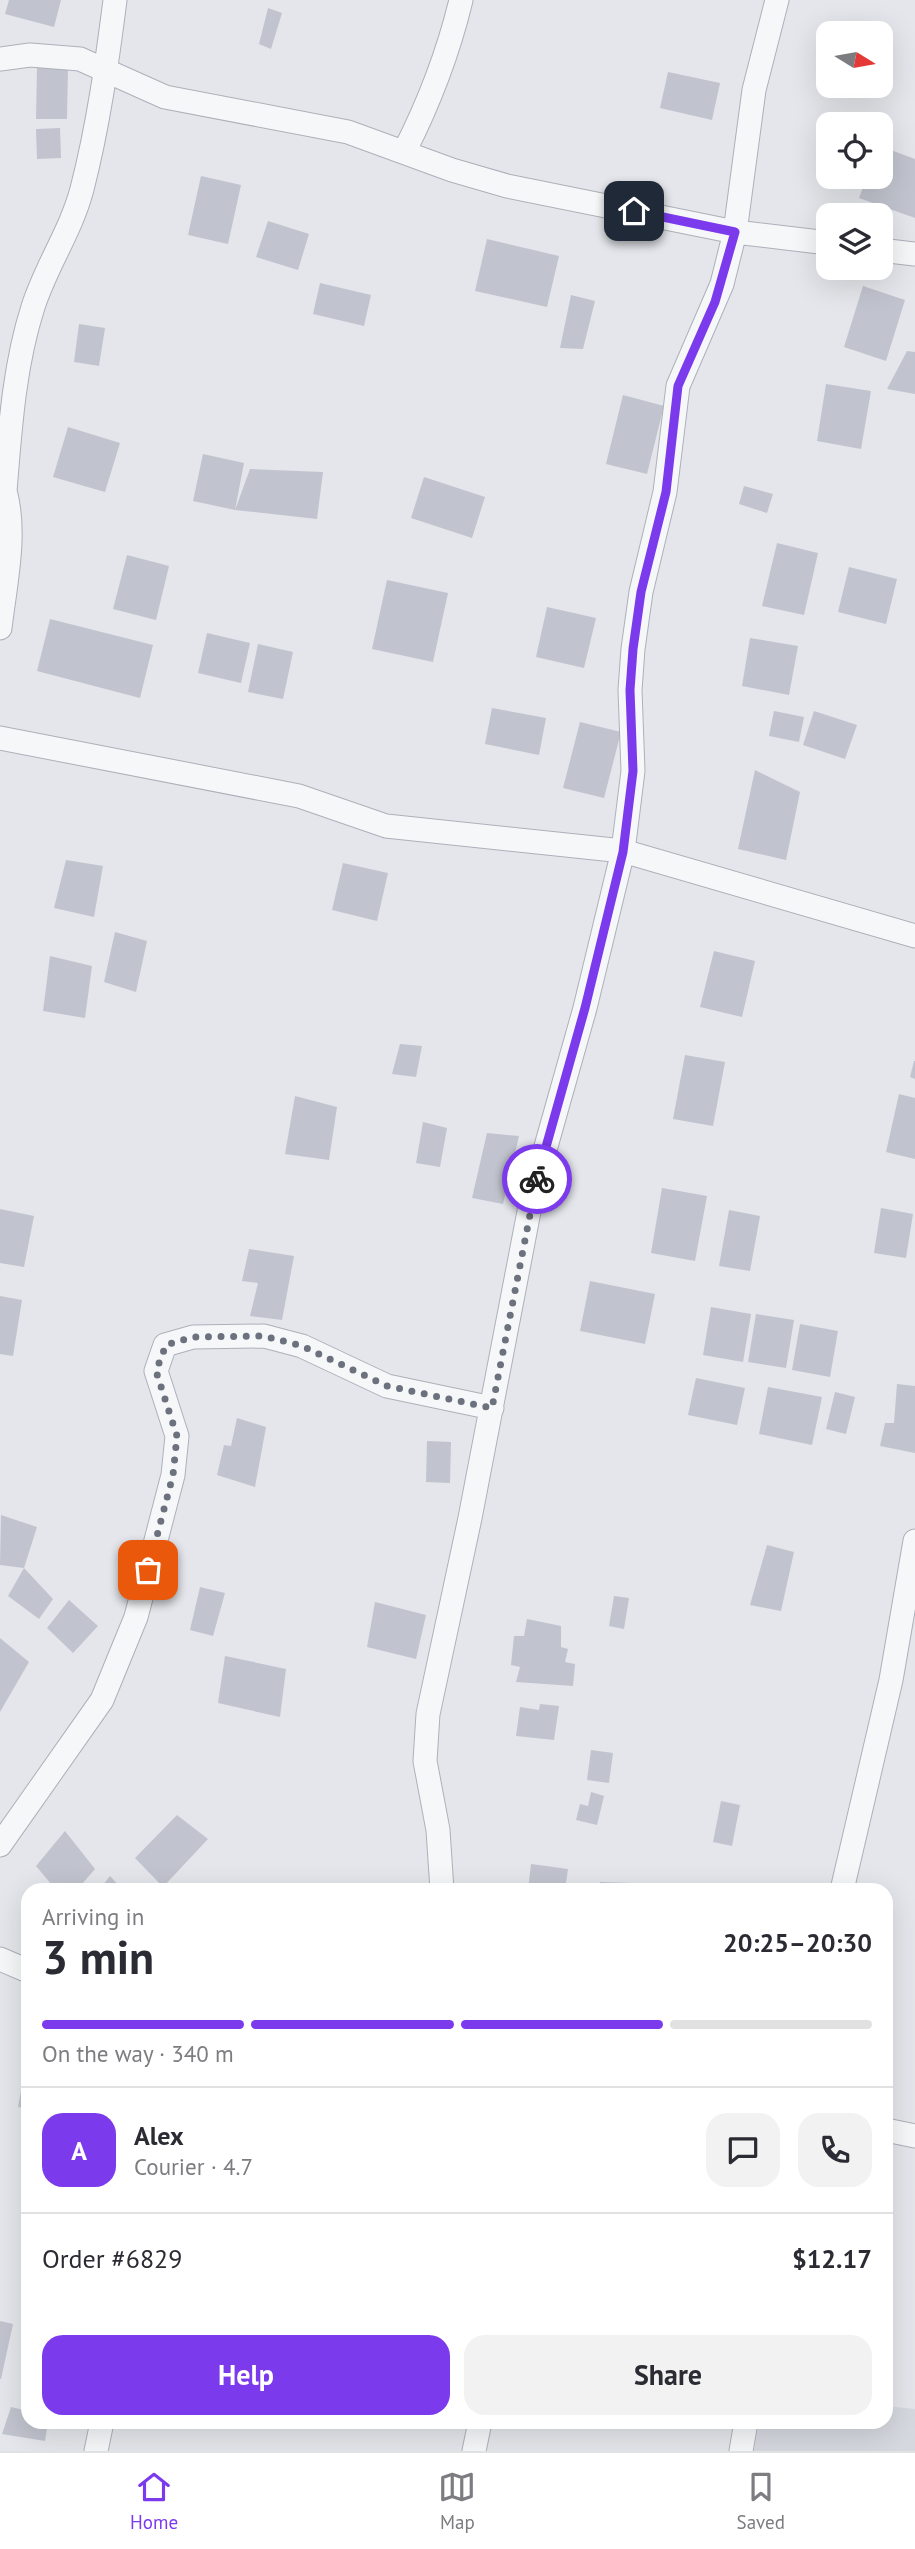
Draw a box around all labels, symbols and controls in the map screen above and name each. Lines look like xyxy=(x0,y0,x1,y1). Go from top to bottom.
north arrow xyxy=(816,21,892,98)
map controls xyxy=(816,21,893,280)
button: locate xyxy=(816,112,893,189)
pin xyxy=(604,181,664,241)
icon: home xyxy=(615,192,653,230)
button: layers xyxy=(816,203,893,280)
courier xyxy=(502,1144,572,1214)
icon: bike xyxy=(518,1160,556,1198)
pin xyxy=(118,1540,178,1600)
icon: bag xyxy=(129,1551,167,1589)
text: Arriving in xyxy=(42,1902,144,1931)
text: 20:25–20:30 xyxy=(723,1926,872,1959)
text: 3 min xyxy=(42,1927,154,1987)
text: On the way · 340 m xyxy=(42,2039,234,2068)
button: chat xyxy=(706,2113,780,2187)
button: phone xyxy=(798,2113,872,2187)
text: Alex xyxy=(134,2119,184,2152)
text: A xyxy=(71,2134,87,2167)
text: Courier · 4.7 xyxy=(134,2152,253,2181)
text: Order #6829 xyxy=(42,2242,182,2275)
text: $12.17 xyxy=(792,2242,872,2275)
button: Help xyxy=(42,2335,450,2415)
button: Share xyxy=(464,2335,872,2415)
tab: Home xyxy=(130,2468,178,2534)
tab: Map xyxy=(438,2468,476,2534)
tab: Saved xyxy=(737,2468,785,2534)

